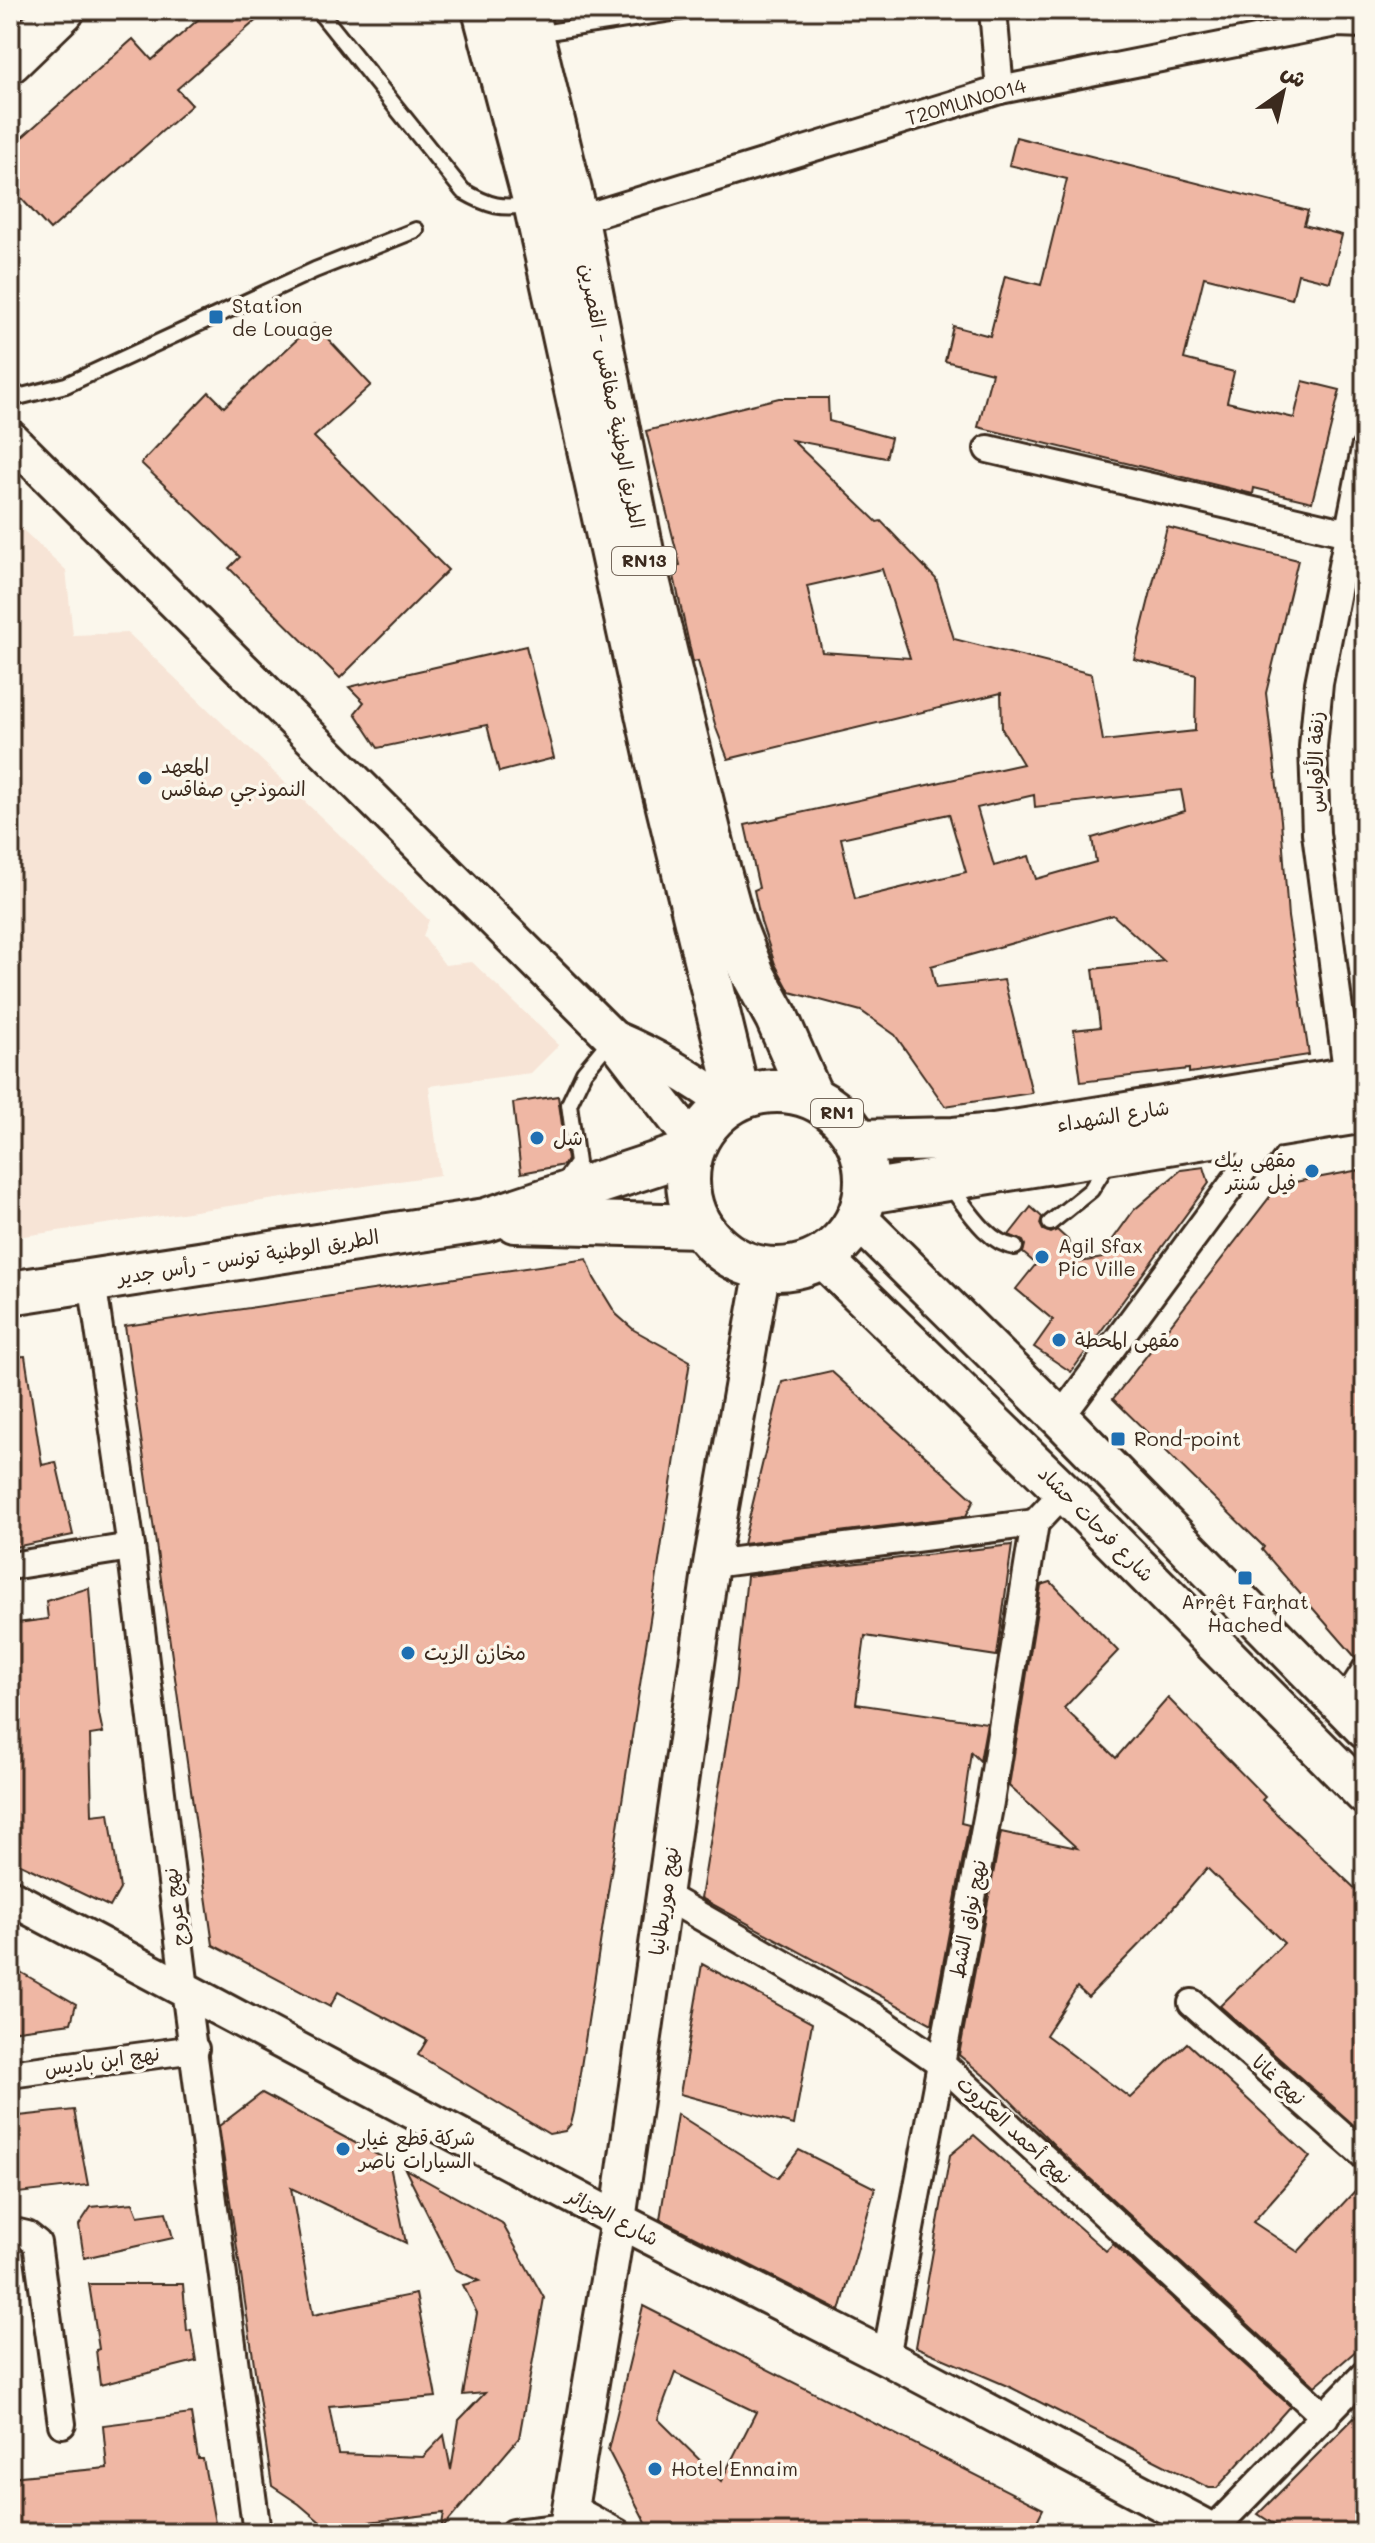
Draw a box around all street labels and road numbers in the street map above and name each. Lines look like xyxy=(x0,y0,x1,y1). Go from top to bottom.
street label: T20MUN0014 xyxy=(903,71,1029,131)
street label: الطريق الوطنية صفاقس - القصرين xyxy=(575,261,651,531)
road number: RN13 xyxy=(612,547,676,575)
street label: زنقة الأقواس xyxy=(1302,711,1328,813)
street label: شارع الشهداء xyxy=(1055,1093,1171,1139)
road number: RN1 xyxy=(811,1099,863,1127)
street label: الطريق الوطنية تونس - رأس جدير xyxy=(113,1222,381,1290)
street label: شارع فرحات حشاد xyxy=(1032,1460,1160,1588)
street label: نهج موريطانيا xyxy=(643,1845,685,1957)
street label: نهج نواق الشط xyxy=(943,1857,993,1981)
street label: نهج عروج xyxy=(156,1866,194,1948)
street label: نهج ابن باديس xyxy=(42,2039,162,2083)
street label: نهج غانا xyxy=(1246,2048,1312,2112)
street label: نهج أحمد العكروت xyxy=(950,2069,1078,2191)
street label: شارع الجزائر xyxy=(561,2180,664,2253)

